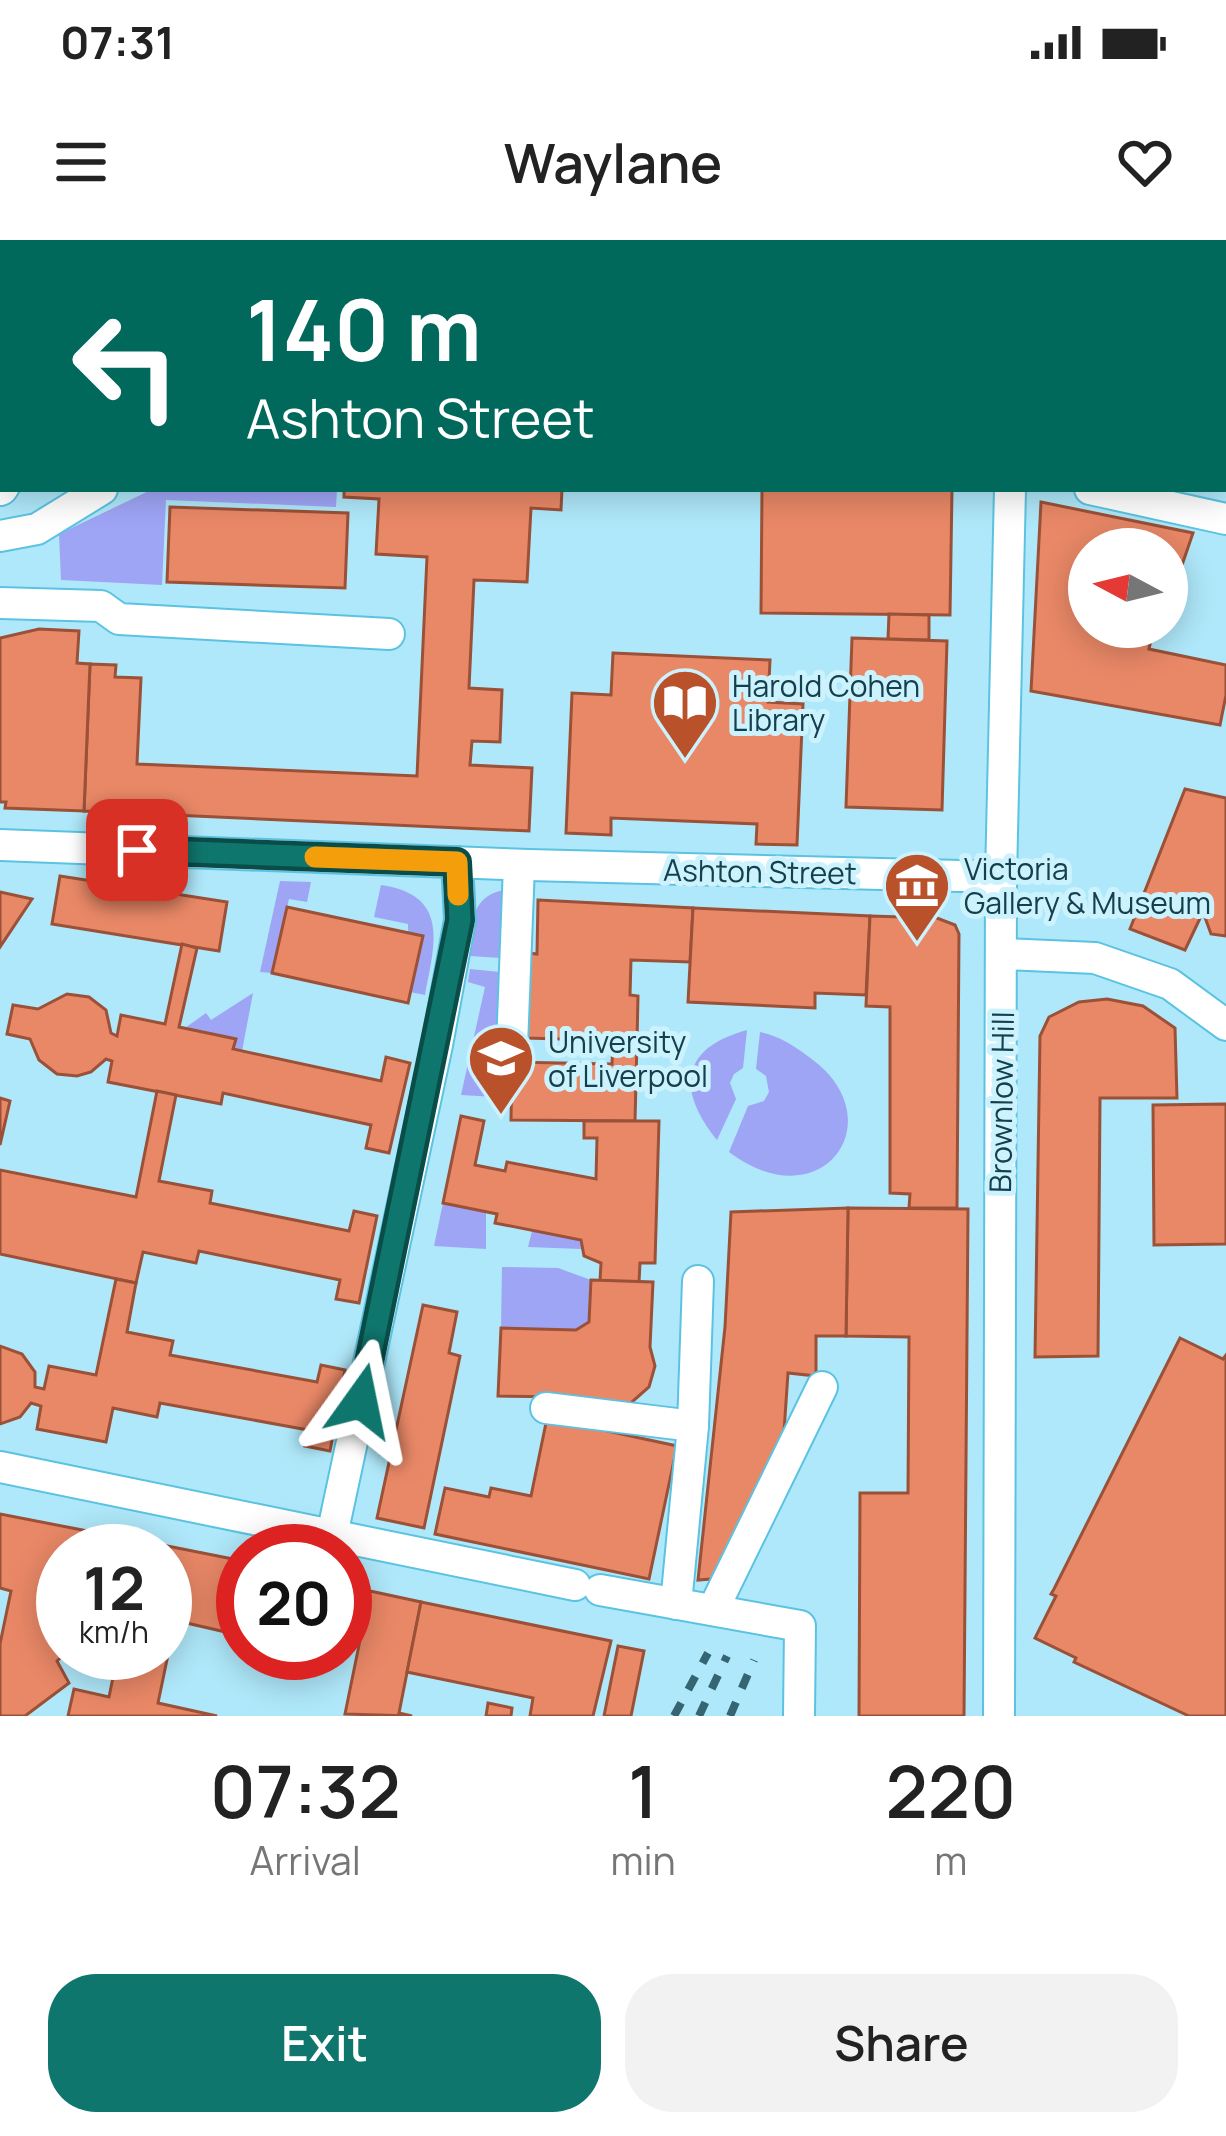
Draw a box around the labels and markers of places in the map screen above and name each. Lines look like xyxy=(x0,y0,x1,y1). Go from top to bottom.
place label: Harold Cohen Library xyxy=(732,665,920,740)
library icon: Harold Cohen Library xyxy=(650,667,720,761)
pin xyxy=(86,799,188,901)
place label: Victoria Gallery & Museum xyxy=(964,848,1211,923)
museum icon: Victoria Gallery & Museum xyxy=(882,850,952,944)
place label: University of Liverpool xyxy=(548,1021,708,1096)
school or university icon: University of Liverpool xyxy=(466,1023,536,1117)

